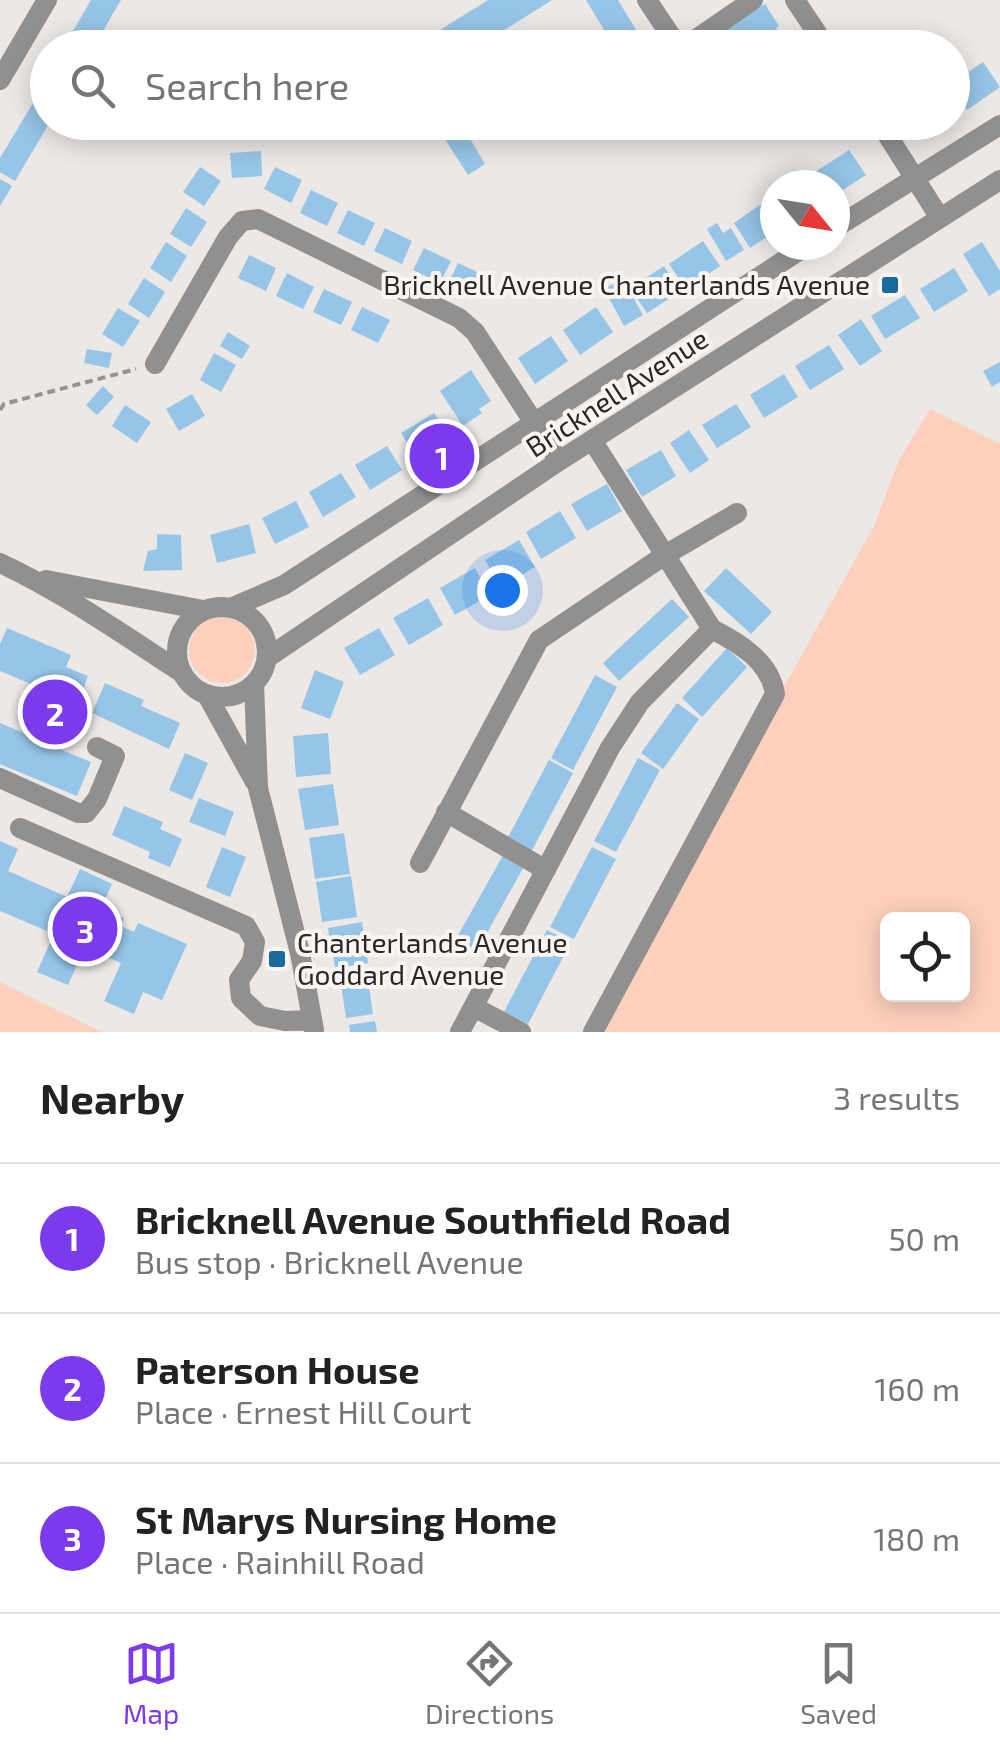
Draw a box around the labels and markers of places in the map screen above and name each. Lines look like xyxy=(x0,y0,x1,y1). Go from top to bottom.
place label: Bricknell Avenue Chanterlands Avenue xyxy=(383,267,870,301)
marker: Bricknell Avenue Chanterlands Avenue xyxy=(879,274,901,296)
pin: 1 xyxy=(410,418,474,494)
pin: 2 xyxy=(22,674,88,750)
pin: 3 xyxy=(52,892,118,966)
place label: Chanterlands Avenue Goddard Avenue xyxy=(297,925,567,991)
marker: Chanterlands Avenue Goddard Avenue xyxy=(266,948,288,970)

